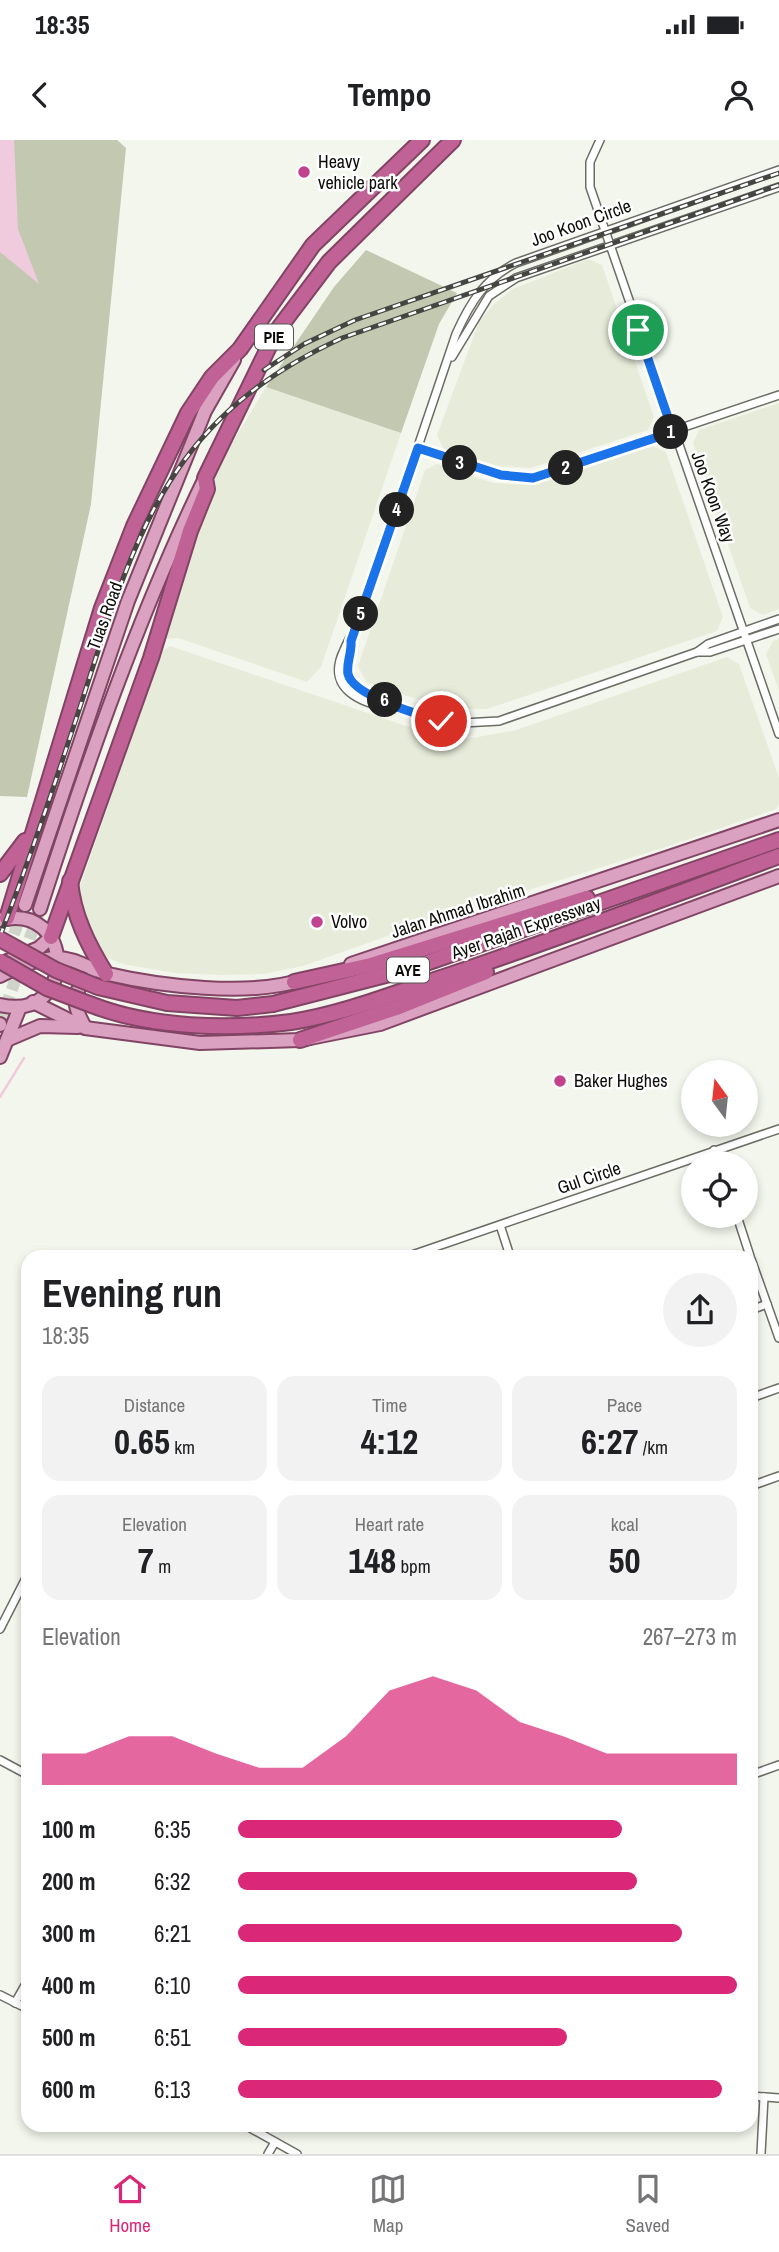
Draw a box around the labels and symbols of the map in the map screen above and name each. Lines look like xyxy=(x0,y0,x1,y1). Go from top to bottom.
place label: Heavy vehicle park xyxy=(318,149,398,195)
marker: Heavy vehicle park xyxy=(296,164,312,180)
street label: Joo Koon Circle xyxy=(527,193,634,252)
pin xyxy=(608,300,668,360)
road number: PIE xyxy=(255,324,293,350)
pin: 1 xyxy=(654,414,688,450)
pin: 3 xyxy=(442,446,477,480)
street label: Joo Koon Way xyxy=(685,448,742,547)
pin: 2 xyxy=(548,450,584,486)
pin: 4 xyxy=(380,492,414,528)
street label: Tuas Road xyxy=(81,578,128,653)
pin: 5 xyxy=(344,596,378,631)
pin: 6 xyxy=(368,682,402,718)
pin xyxy=(411,691,471,751)
street label: Jalan Ahmad Ibrahim xyxy=(388,877,528,944)
street label: Ayer Rajah Expressway xyxy=(447,890,604,965)
place label: Volvo xyxy=(331,909,367,934)
marker: Volvo xyxy=(309,914,325,930)
road number: AYE xyxy=(387,958,429,982)
north arrow xyxy=(681,1060,758,1138)
place label: Baker Hughes xyxy=(574,1068,668,1093)
marker: Baker Hughes xyxy=(552,1073,568,1089)
street label: Gul Circle xyxy=(554,1155,624,1200)

